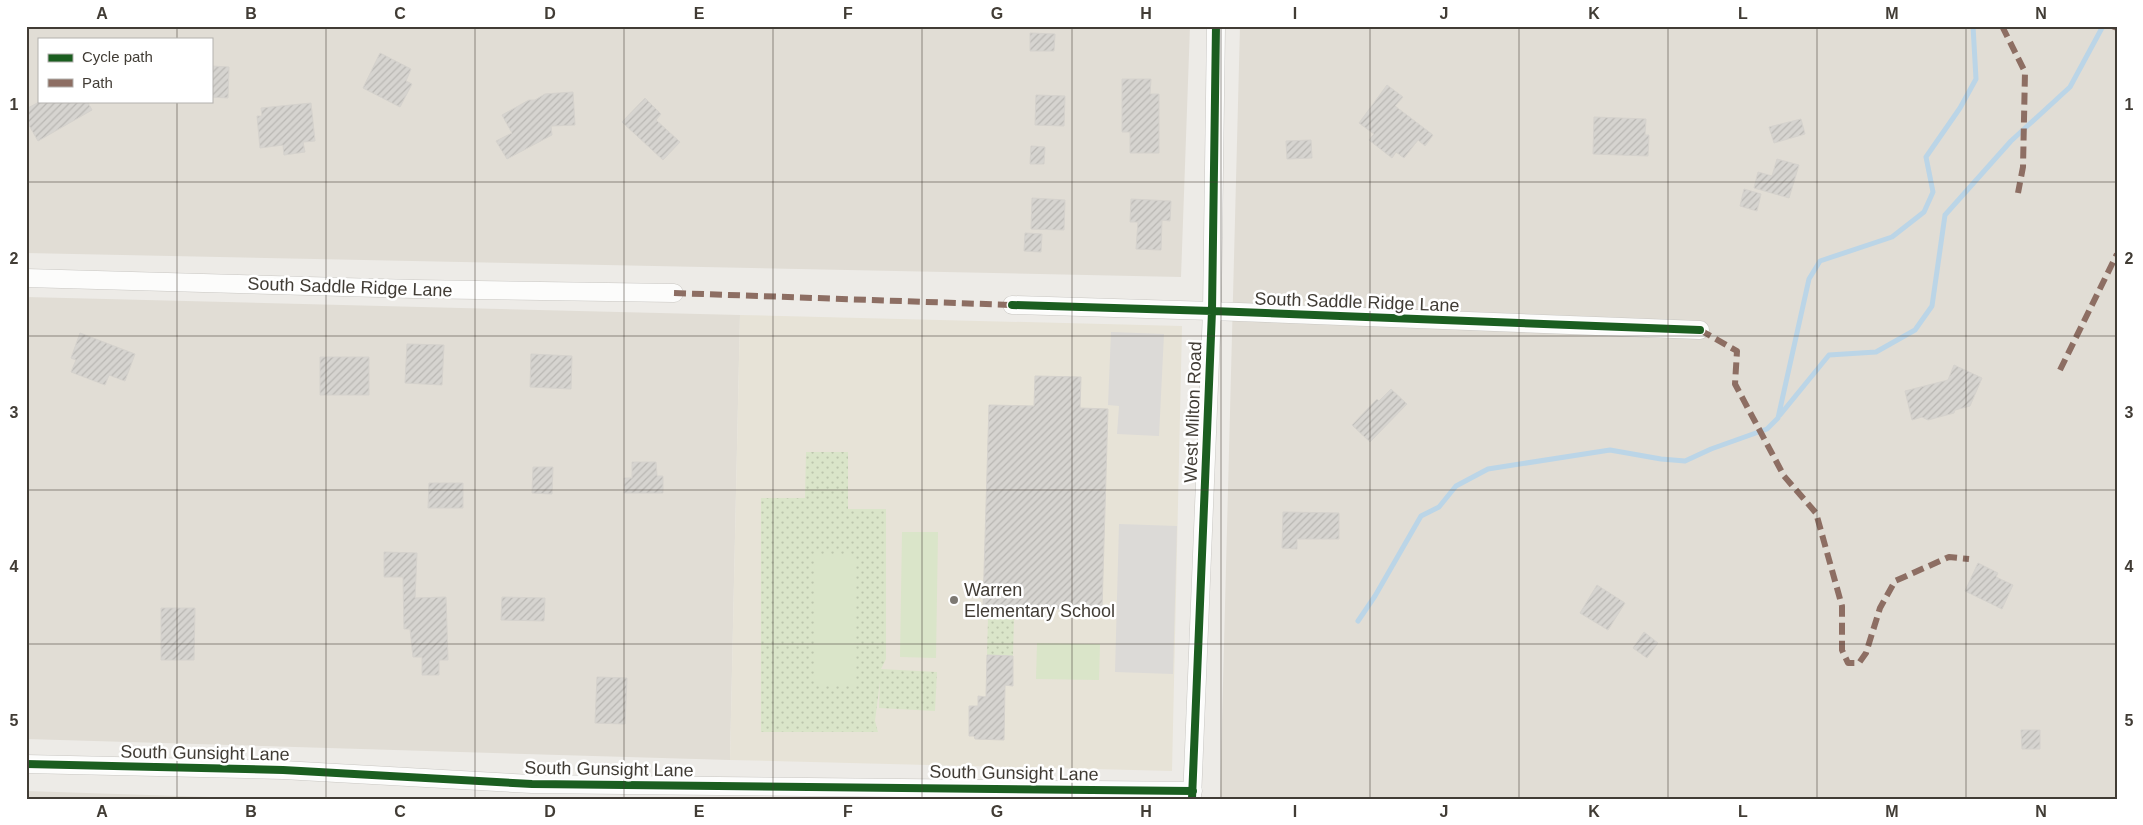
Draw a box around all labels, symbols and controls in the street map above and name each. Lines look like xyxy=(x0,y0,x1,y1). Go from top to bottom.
text: A xyxy=(96,5,108,22)
text: B xyxy=(245,5,257,22)
text: C xyxy=(394,5,406,22)
text: D xyxy=(544,5,556,22)
text: E xyxy=(694,5,705,22)
text: F xyxy=(843,5,853,22)
text: G xyxy=(991,5,1003,22)
text: H xyxy=(1140,5,1152,22)
text: I xyxy=(1293,5,1297,22)
text: J xyxy=(1440,5,1448,22)
text: K xyxy=(1588,5,1600,22)
text: L xyxy=(1738,5,1748,22)
text: M xyxy=(1885,5,1899,22)
text: N xyxy=(2035,5,2047,22)
legend xyxy=(38,38,212,102)
text: Cycle path xyxy=(82,48,153,65)
text: Path xyxy=(82,74,113,91)
text: 1 xyxy=(10,96,19,113)
text: 1 xyxy=(2125,96,2134,113)
text: 2 xyxy=(10,250,19,267)
text: 2 xyxy=(2125,250,2134,267)
street label: South Saddle Ridge Lane xyxy=(247,273,453,301)
street label: South Saddle Ridge Lane xyxy=(1254,288,1460,316)
street label: West Milton Road xyxy=(1181,341,1205,483)
text: 3 xyxy=(10,404,19,421)
text: 3 xyxy=(2125,404,2134,421)
text: 4 xyxy=(10,558,19,575)
text: 4 xyxy=(2125,558,2134,575)
place label: Warren Elementary School xyxy=(964,580,1115,621)
marker: Warren Elementary School xyxy=(948,594,960,606)
text: 5 xyxy=(10,712,19,729)
text: 5 xyxy=(2125,712,2134,729)
street label: South Gunsight Lane xyxy=(120,742,290,764)
street label: South Gunsight Lane xyxy=(524,758,694,780)
street label: South Gunsight Lane xyxy=(929,762,1099,784)
text: A xyxy=(96,803,108,820)
text: B xyxy=(245,803,257,820)
text: C xyxy=(394,803,406,820)
text: D xyxy=(544,803,556,820)
text: E xyxy=(694,803,705,820)
text: F xyxy=(843,803,853,820)
text: G xyxy=(991,803,1003,820)
text: H xyxy=(1140,803,1152,820)
text: I xyxy=(1293,803,1297,820)
text: J xyxy=(1440,803,1448,820)
text: K xyxy=(1588,803,1600,820)
text: L xyxy=(1738,803,1748,820)
text: M xyxy=(1885,803,1899,820)
text: N xyxy=(2035,803,2047,820)

